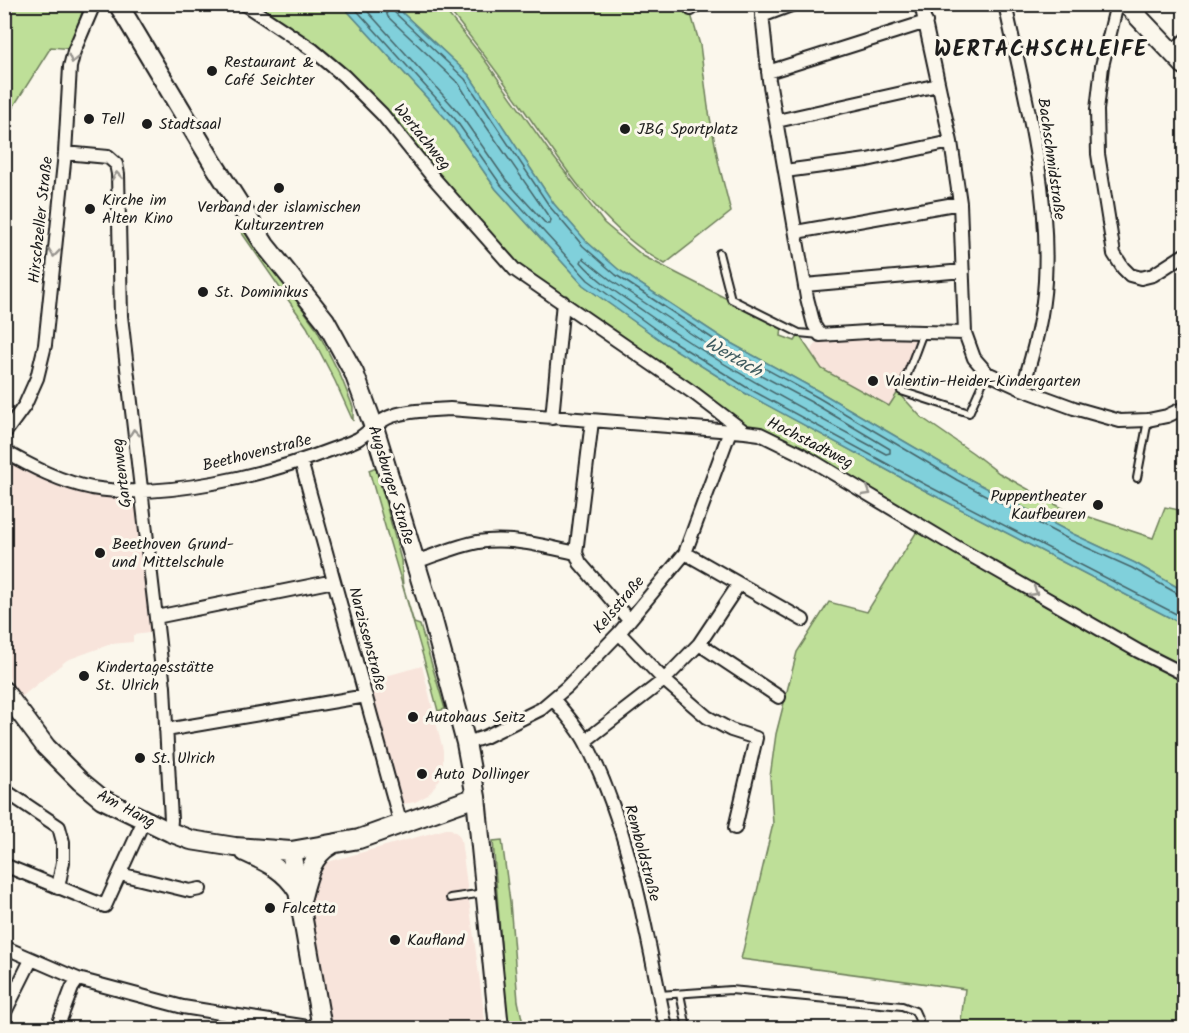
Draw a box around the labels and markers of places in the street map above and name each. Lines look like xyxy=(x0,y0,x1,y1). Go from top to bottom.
place label: Restaurant & Café Seichter xyxy=(224,50,316,93)
marker: Restaurant & Café Seichter xyxy=(205,64,219,78)
place label: Tell xyxy=(101,107,125,132)
marker: Tell xyxy=(82,112,96,126)
place label: Stadtsaal xyxy=(159,112,221,137)
marker: Stadtsaal xyxy=(140,117,154,131)
place label: JBG Sportplatz xyxy=(637,117,738,142)
marker: JBG Sportplatz xyxy=(618,122,632,136)
marker: Verband der islamischen Kulturzentren xyxy=(272,181,286,195)
place label: Kirche im Alten Kino xyxy=(102,188,173,231)
place label: Verband der islamischen Kulturzentren xyxy=(197,195,361,238)
marker: Kirche im Alten Kino xyxy=(83,202,97,216)
place label: St. Dominikus xyxy=(215,280,309,305)
marker: St. Dominikus xyxy=(196,285,210,299)
place label: Valentin-Heider-Kindergarten xyxy=(885,369,1081,394)
marker: Valentin-Heider-Kindergarten xyxy=(866,374,880,388)
place label: Puppentheater Kaufbeuren xyxy=(990,484,1088,527)
marker: Puppentheater Kaufbeuren xyxy=(1091,498,1105,512)
place label: Beethoven Grund- und Mittelschule xyxy=(112,532,234,575)
marker: Beethoven Grund- und Mittelschule xyxy=(93,546,107,560)
place label: Kindertagesstätte St. Ulrich xyxy=(96,655,214,698)
marker: Kindertagesstätte St. Ulrich xyxy=(77,669,91,683)
place label: Autohaus Seitz xyxy=(425,705,526,730)
marker: Autohaus Seitz xyxy=(406,710,420,724)
place label: St. Ulrich xyxy=(152,746,215,771)
marker: St. Ulrich xyxy=(133,751,147,765)
place label: Auto Dollinger xyxy=(434,762,531,787)
marker: Auto Dollinger xyxy=(415,767,429,781)
place label: Falcetta xyxy=(282,896,336,921)
marker: Falcetta xyxy=(263,901,277,915)
place label: Kaufland xyxy=(407,928,465,953)
marker: Kaufland xyxy=(388,933,402,947)

